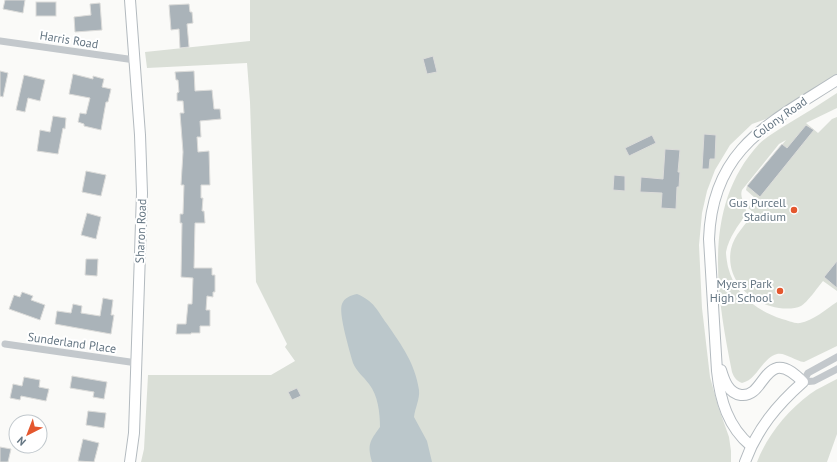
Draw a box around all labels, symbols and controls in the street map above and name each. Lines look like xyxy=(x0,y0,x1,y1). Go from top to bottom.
street label: Harris Road xyxy=(39,27,99,52)
street label: Colony Road xyxy=(750,93,810,142)
place label: Gus Purcell Stadium xyxy=(729,195,786,224)
street label: Sharon Road xyxy=(132,198,149,264)
marker: Gus Purcell Stadium xyxy=(789,205,799,215)
place label: Myers Park High School xyxy=(710,276,772,305)
marker: Myers Park High School xyxy=(775,286,785,296)
street label: Sunderland Place xyxy=(27,329,117,356)
north arrow xyxy=(8,414,48,454)
text: N xyxy=(14,434,29,449)

